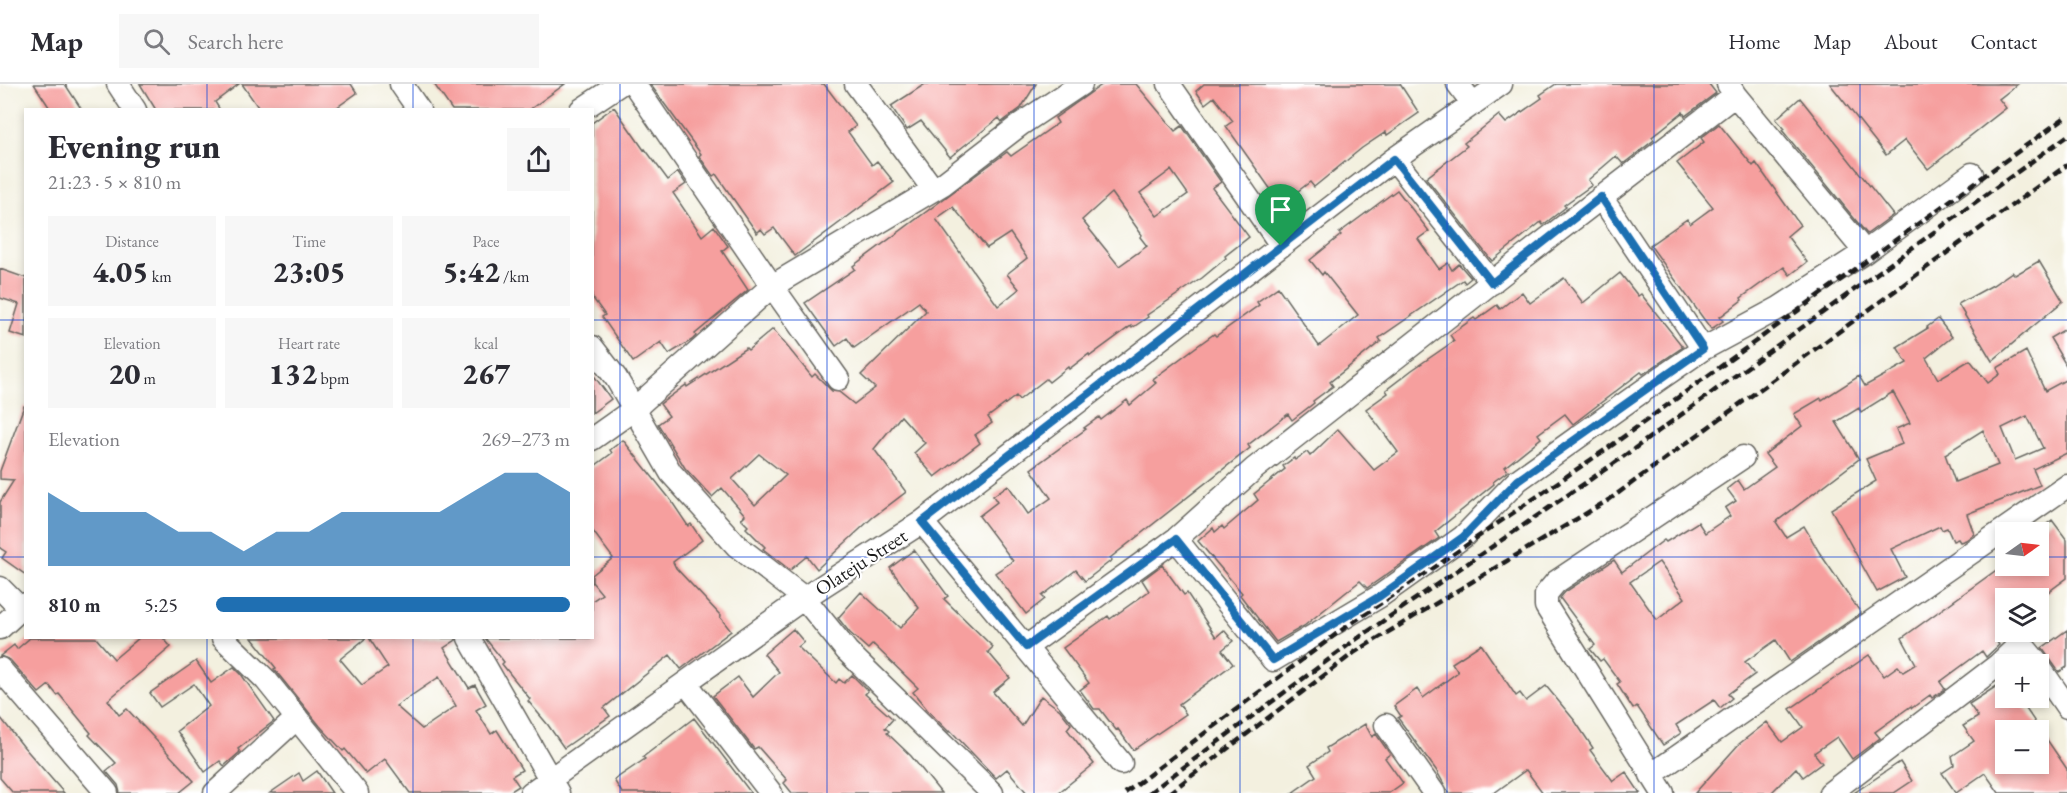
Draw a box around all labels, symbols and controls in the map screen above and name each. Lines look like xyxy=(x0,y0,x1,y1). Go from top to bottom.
search box xyxy=(119,14,539,68)
text: Map xyxy=(30,23,83,59)
icon: search xyxy=(140,25,173,58)
text: Search here xyxy=(188,27,283,56)
text: Home xyxy=(1728,28,1780,55)
text: Map xyxy=(1813,28,1851,55)
text: About xyxy=(1884,28,1937,55)
text: Contact xyxy=(1970,28,2037,55)
text: Evening run xyxy=(48,125,220,168)
button: share xyxy=(507,128,570,191)
text: 21:23 · 5 × 810 m xyxy=(48,169,181,195)
pin xyxy=(1255,184,1306,246)
icon: arrive xyxy=(1264,193,1297,226)
text: Distance xyxy=(105,231,159,252)
text: Time xyxy=(292,231,326,252)
text: Pace xyxy=(473,231,499,252)
text: 4.05 xyxy=(92,252,148,291)
text: 23:05 xyxy=(272,252,346,291)
text: 5:42 xyxy=(443,252,500,291)
text: km xyxy=(148,266,172,287)
text: /km xyxy=(500,266,529,287)
text: Elevation xyxy=(103,333,161,354)
text: Heart rate xyxy=(278,333,340,354)
text: kcal xyxy=(474,333,498,354)
text: 20 xyxy=(108,354,140,393)
text: 132 xyxy=(269,354,317,393)
text: 267 xyxy=(462,354,510,393)
text: m xyxy=(140,368,156,389)
text: bpm xyxy=(317,368,349,389)
text: Elevation xyxy=(48,426,120,452)
text: 269–273 m xyxy=(482,426,570,452)
street label: Olateju Street xyxy=(810,522,913,602)
north arrow xyxy=(1995,522,2049,576)
map controls xyxy=(1995,522,2049,774)
button: layers xyxy=(1995,588,2049,642)
text: 810 m xyxy=(48,592,101,618)
text: 5:25 xyxy=(144,592,178,618)
button: + xyxy=(1995,654,2049,708)
button: − xyxy=(1995,720,2049,774)

